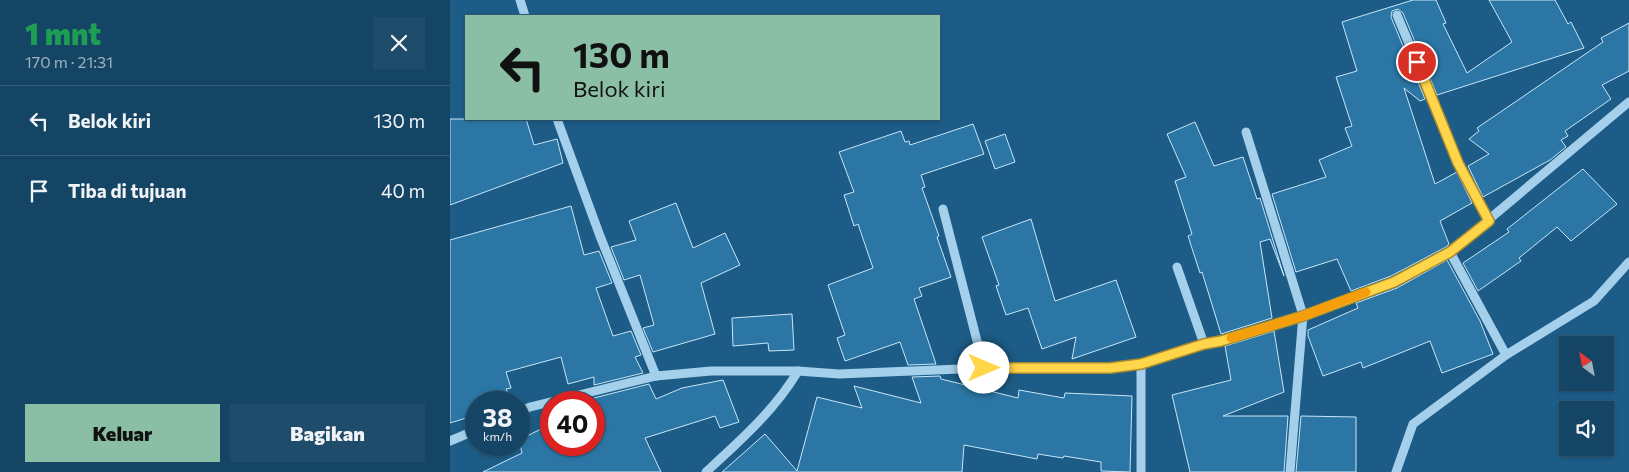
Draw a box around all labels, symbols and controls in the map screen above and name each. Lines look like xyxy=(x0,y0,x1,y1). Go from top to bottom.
text: 1 mnt xyxy=(25,14,101,51)
button: close xyxy=(373,17,425,69)
text: 130 m xyxy=(573,32,670,75)
icon: left xyxy=(490,35,555,100)
pin xyxy=(1396,41,1438,83)
icon: arrive xyxy=(1403,48,1431,76)
text: 170 m · 21:31 xyxy=(25,52,113,71)
text: Belok kiri xyxy=(573,75,666,102)
icon: left xyxy=(25,107,53,135)
text: Belok kiri xyxy=(68,109,151,132)
text: 130 m xyxy=(373,109,425,132)
icon: arrive xyxy=(25,177,53,205)
text: Tiba di tujuan xyxy=(68,179,186,202)
text: 40 m xyxy=(381,179,425,202)
north arrow xyxy=(1559,336,1614,391)
map controls xyxy=(1559,336,1614,456)
position arrow xyxy=(957,341,1009,393)
speed limit sign: 40 xyxy=(540,391,605,456)
button: sound xyxy=(1559,401,1614,456)
text: 38 xyxy=(482,402,513,432)
button: Keluar xyxy=(25,404,220,462)
button: Bagikan xyxy=(230,404,425,462)
text: km/h xyxy=(483,429,512,443)

